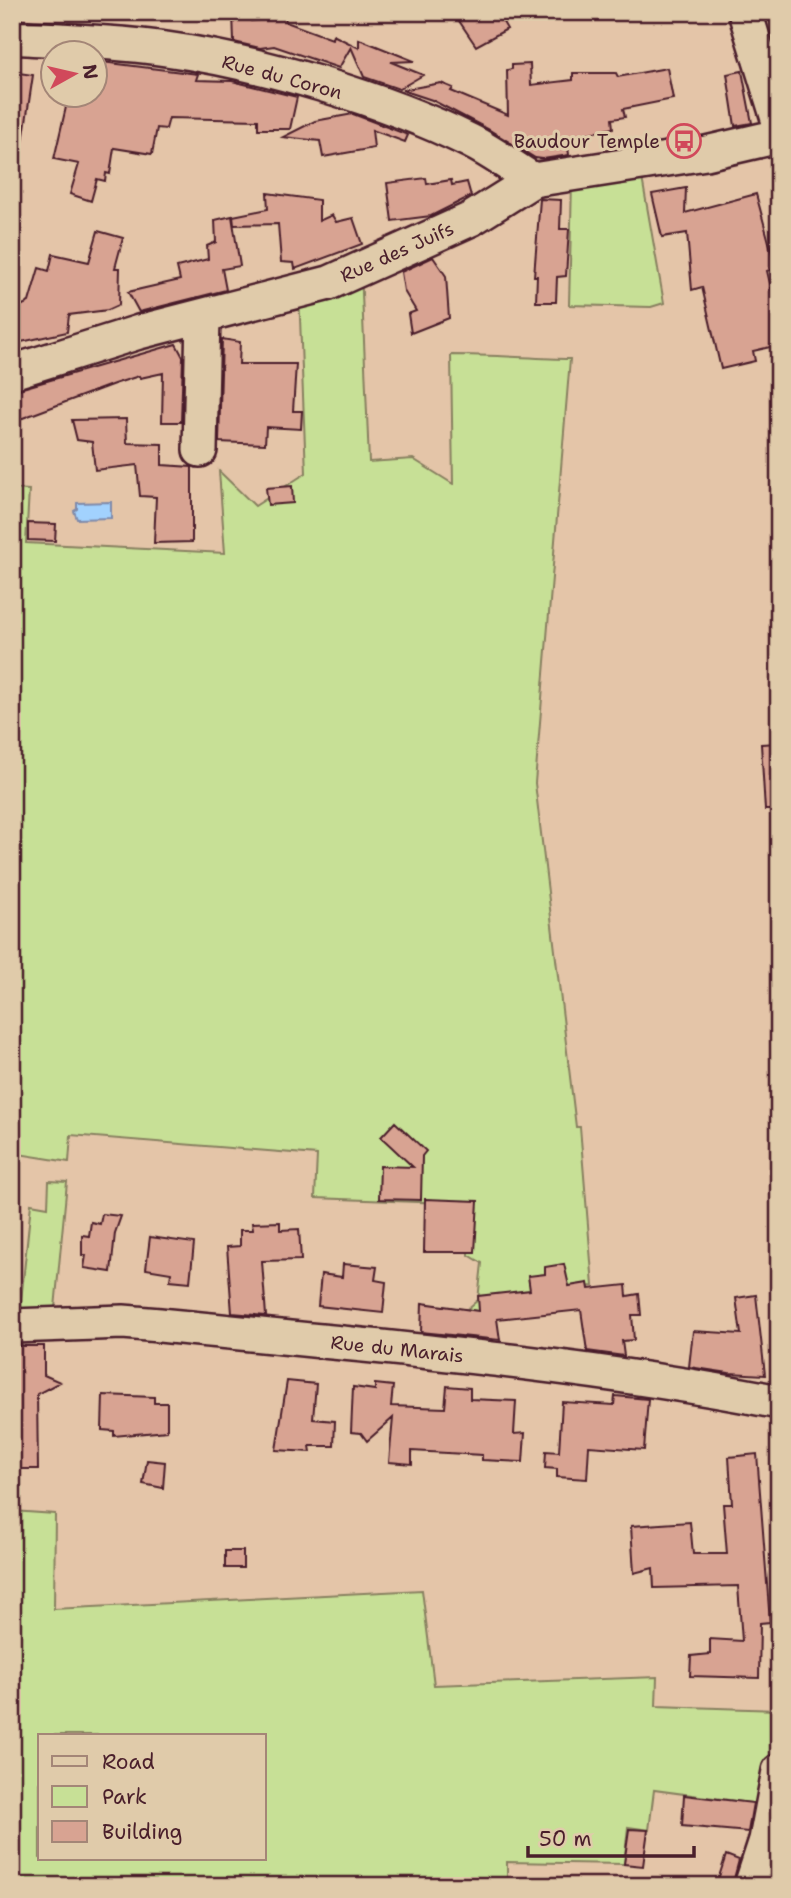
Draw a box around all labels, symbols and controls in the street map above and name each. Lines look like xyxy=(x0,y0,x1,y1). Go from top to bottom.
north arrow xyxy=(38,38,108,108)
street label: Rue du Coron xyxy=(219,49,345,105)
text: N xyxy=(77,63,104,81)
bus stop icon: Baudour Temple xyxy=(665,122,703,160)
place label: Baudour Temple xyxy=(514,129,660,154)
street label: Rue des Juifs xyxy=(336,216,458,288)
street label: Rue du Marais xyxy=(329,1330,465,1368)
legend xyxy=(38,1734,266,1860)
text: Road xyxy=(102,1748,155,1776)
text: Park xyxy=(102,1783,147,1811)
scale bar xyxy=(528,1814,695,1858)
text: Building xyxy=(102,1818,182,1846)
text: 50 m xyxy=(539,1825,592,1853)

